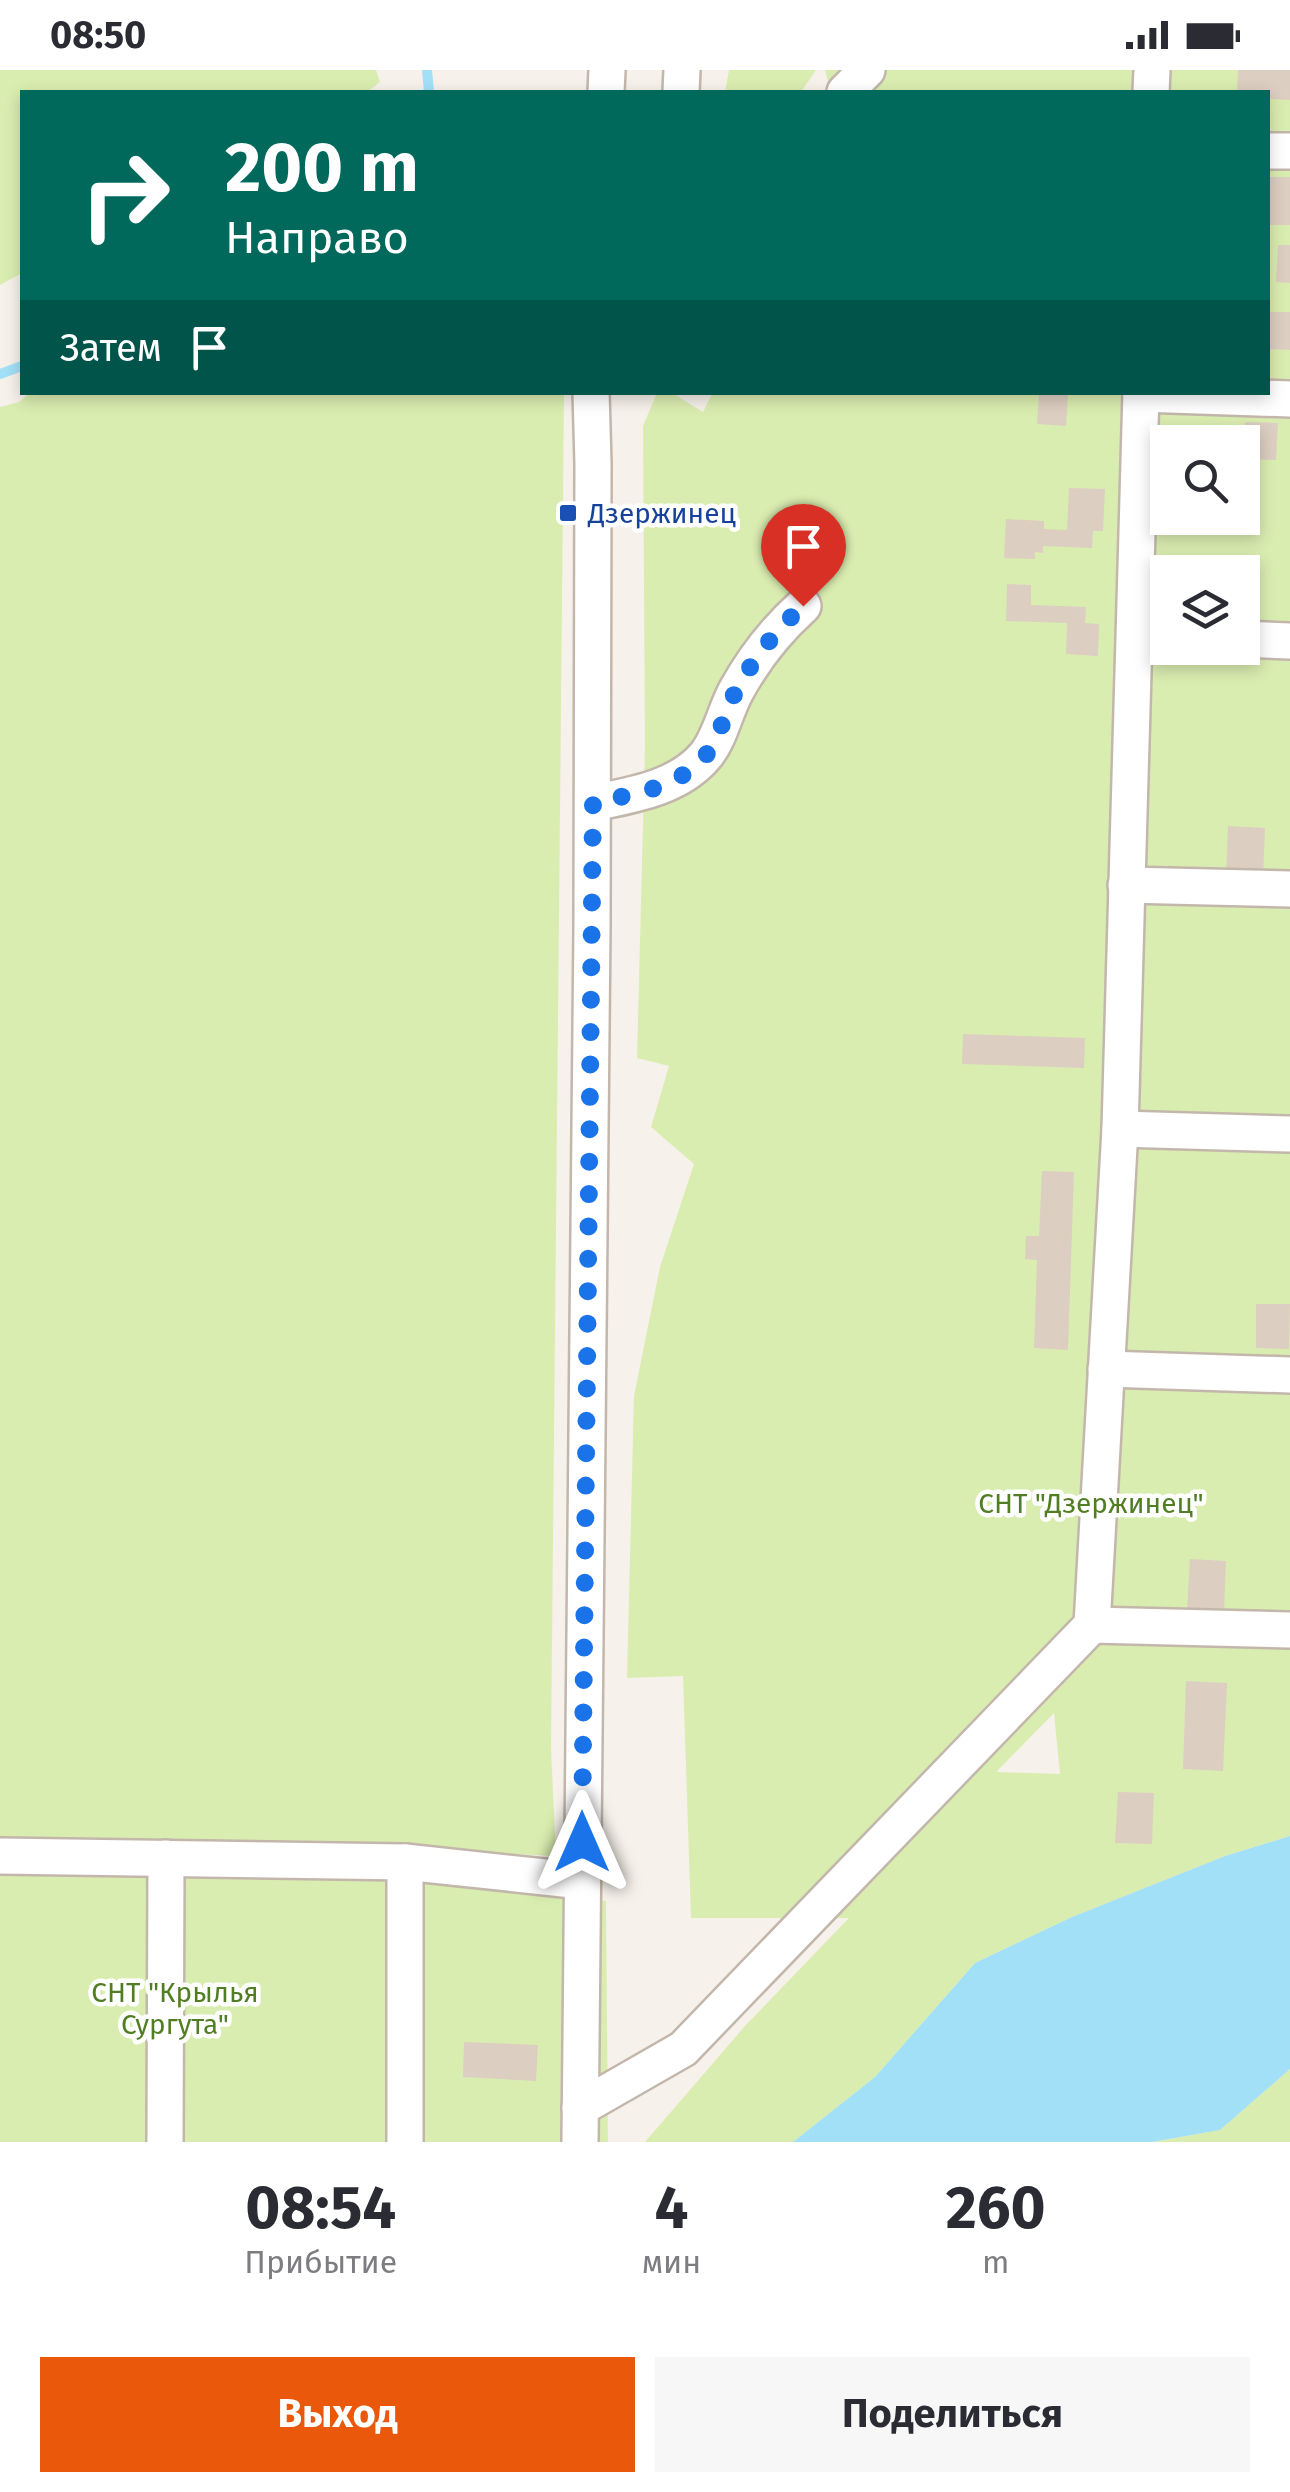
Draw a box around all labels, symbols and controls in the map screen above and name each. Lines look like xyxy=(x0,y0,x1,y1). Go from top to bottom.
text: 08:50 xyxy=(50,12,146,58)
text: 200 m xyxy=(225,126,419,210)
icon: right xyxy=(60,130,190,260)
text: Направо xyxy=(225,211,409,265)
icon: arrive xyxy=(182,320,237,375)
text: Затем xyxy=(60,325,162,371)
map controls xyxy=(1150,425,1260,665)
button: search xyxy=(1150,425,1260,535)
place label: Дзержинец xyxy=(587,497,736,530)
marker: Дзержинец xyxy=(557,502,579,524)
pin xyxy=(761,504,846,607)
icon: arrive xyxy=(776,519,831,574)
button: layers xyxy=(1150,555,1260,665)
park label: СНТ "Дзержинец" xyxy=(978,1487,1204,1520)
position arrow xyxy=(530,1790,634,1894)
park label: CНТ "Крылья Сургута" xyxy=(91,1976,259,2041)
text: 08:54 xyxy=(245,2172,396,2244)
text: 4 xyxy=(655,2172,688,2244)
text: 260 xyxy=(946,2172,1046,2244)
text: Прибытие xyxy=(244,2243,397,2281)
text: мин xyxy=(642,2243,701,2281)
text: m xyxy=(982,2243,1009,2281)
button: Выход xyxy=(40,2357,635,2472)
button: Поделиться xyxy=(655,2357,1250,2472)

